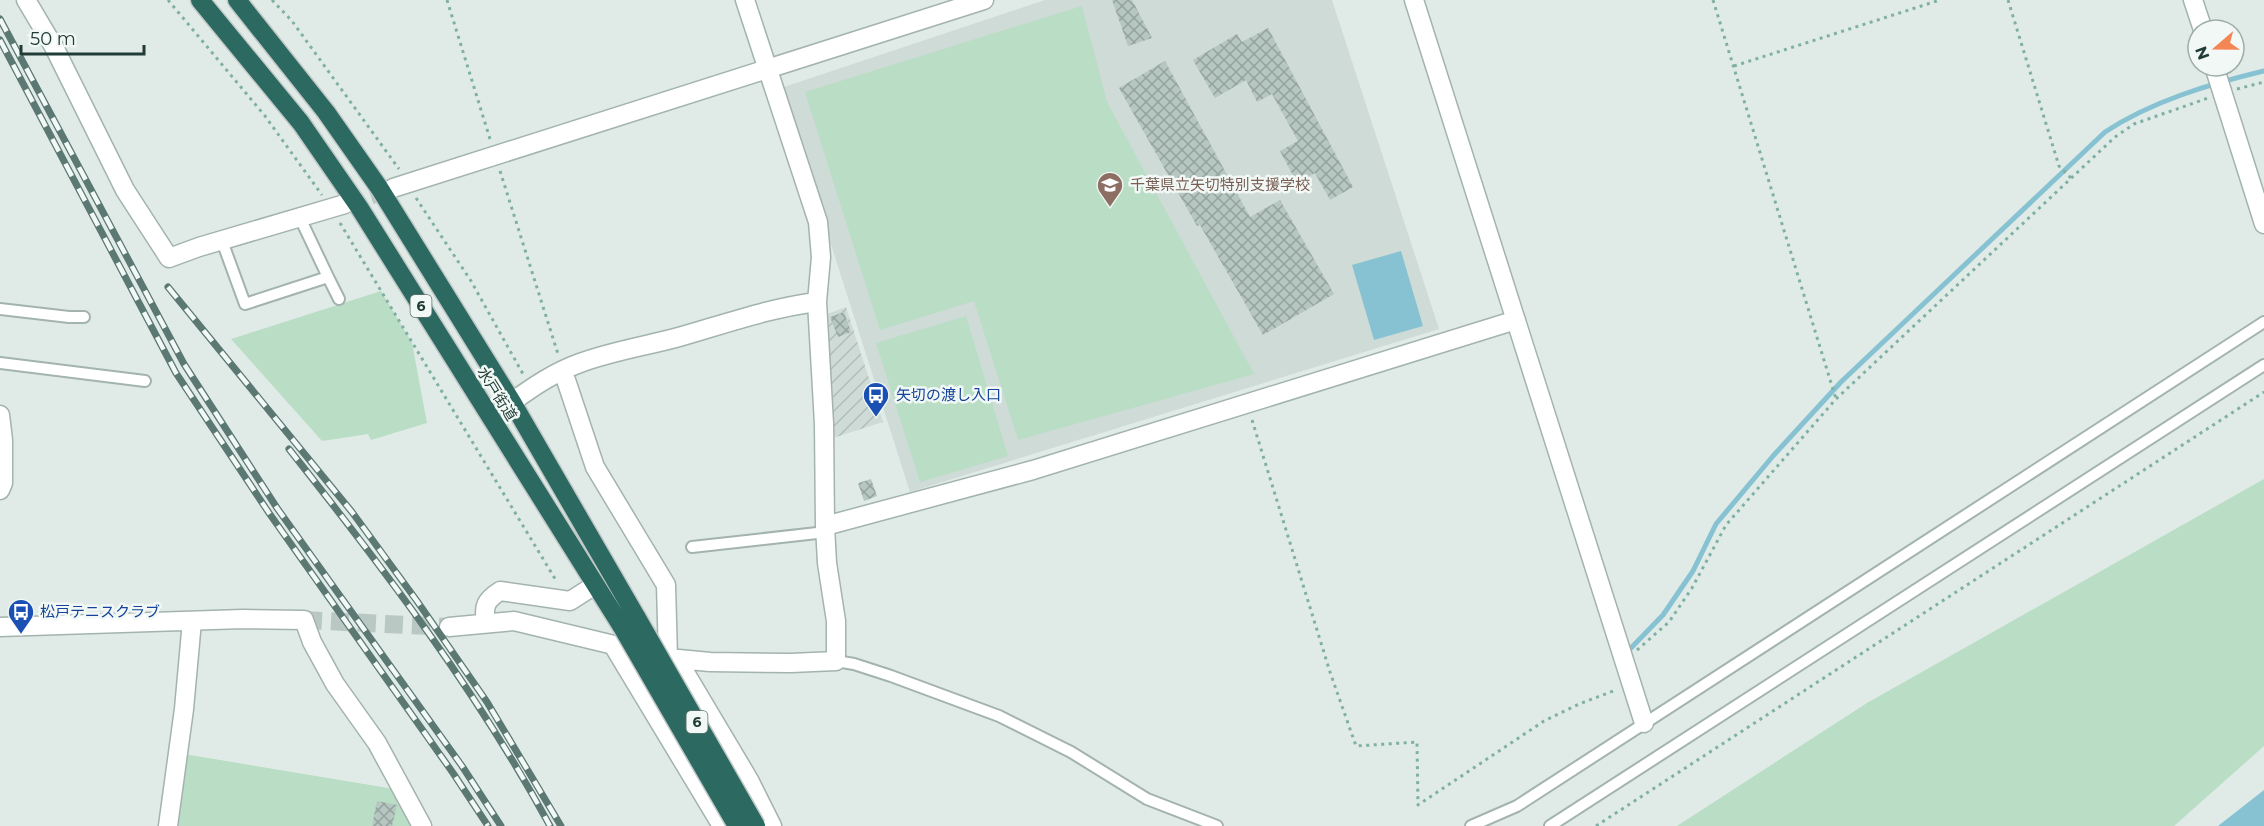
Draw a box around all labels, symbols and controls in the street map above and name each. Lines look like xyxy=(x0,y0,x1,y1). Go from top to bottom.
scale bar xyxy=(21,18,144,56)
north arrow xyxy=(2186,18,2246,78)
text: 50 m xyxy=(30,28,76,50)
text: N xyxy=(2191,44,2214,62)
school or university icon: 千葉県立矢切特別支援学校 xyxy=(1095,170,1125,208)
place label: 千葉県立矢切特別支援学校 xyxy=(1130,175,1310,194)
road number: 6 xyxy=(410,295,432,317)
street label: 水戸街道 xyxy=(473,363,521,424)
bus stop icon: 矢切の渡し入口 xyxy=(861,380,891,418)
place label: 矢切の渡し入口 xyxy=(896,385,1001,404)
bus stop icon: 松戸テニスクラブ xyxy=(6,597,36,635)
place label: 松戸テニスクラブ xyxy=(40,602,160,621)
road number: 6 xyxy=(686,711,708,733)

